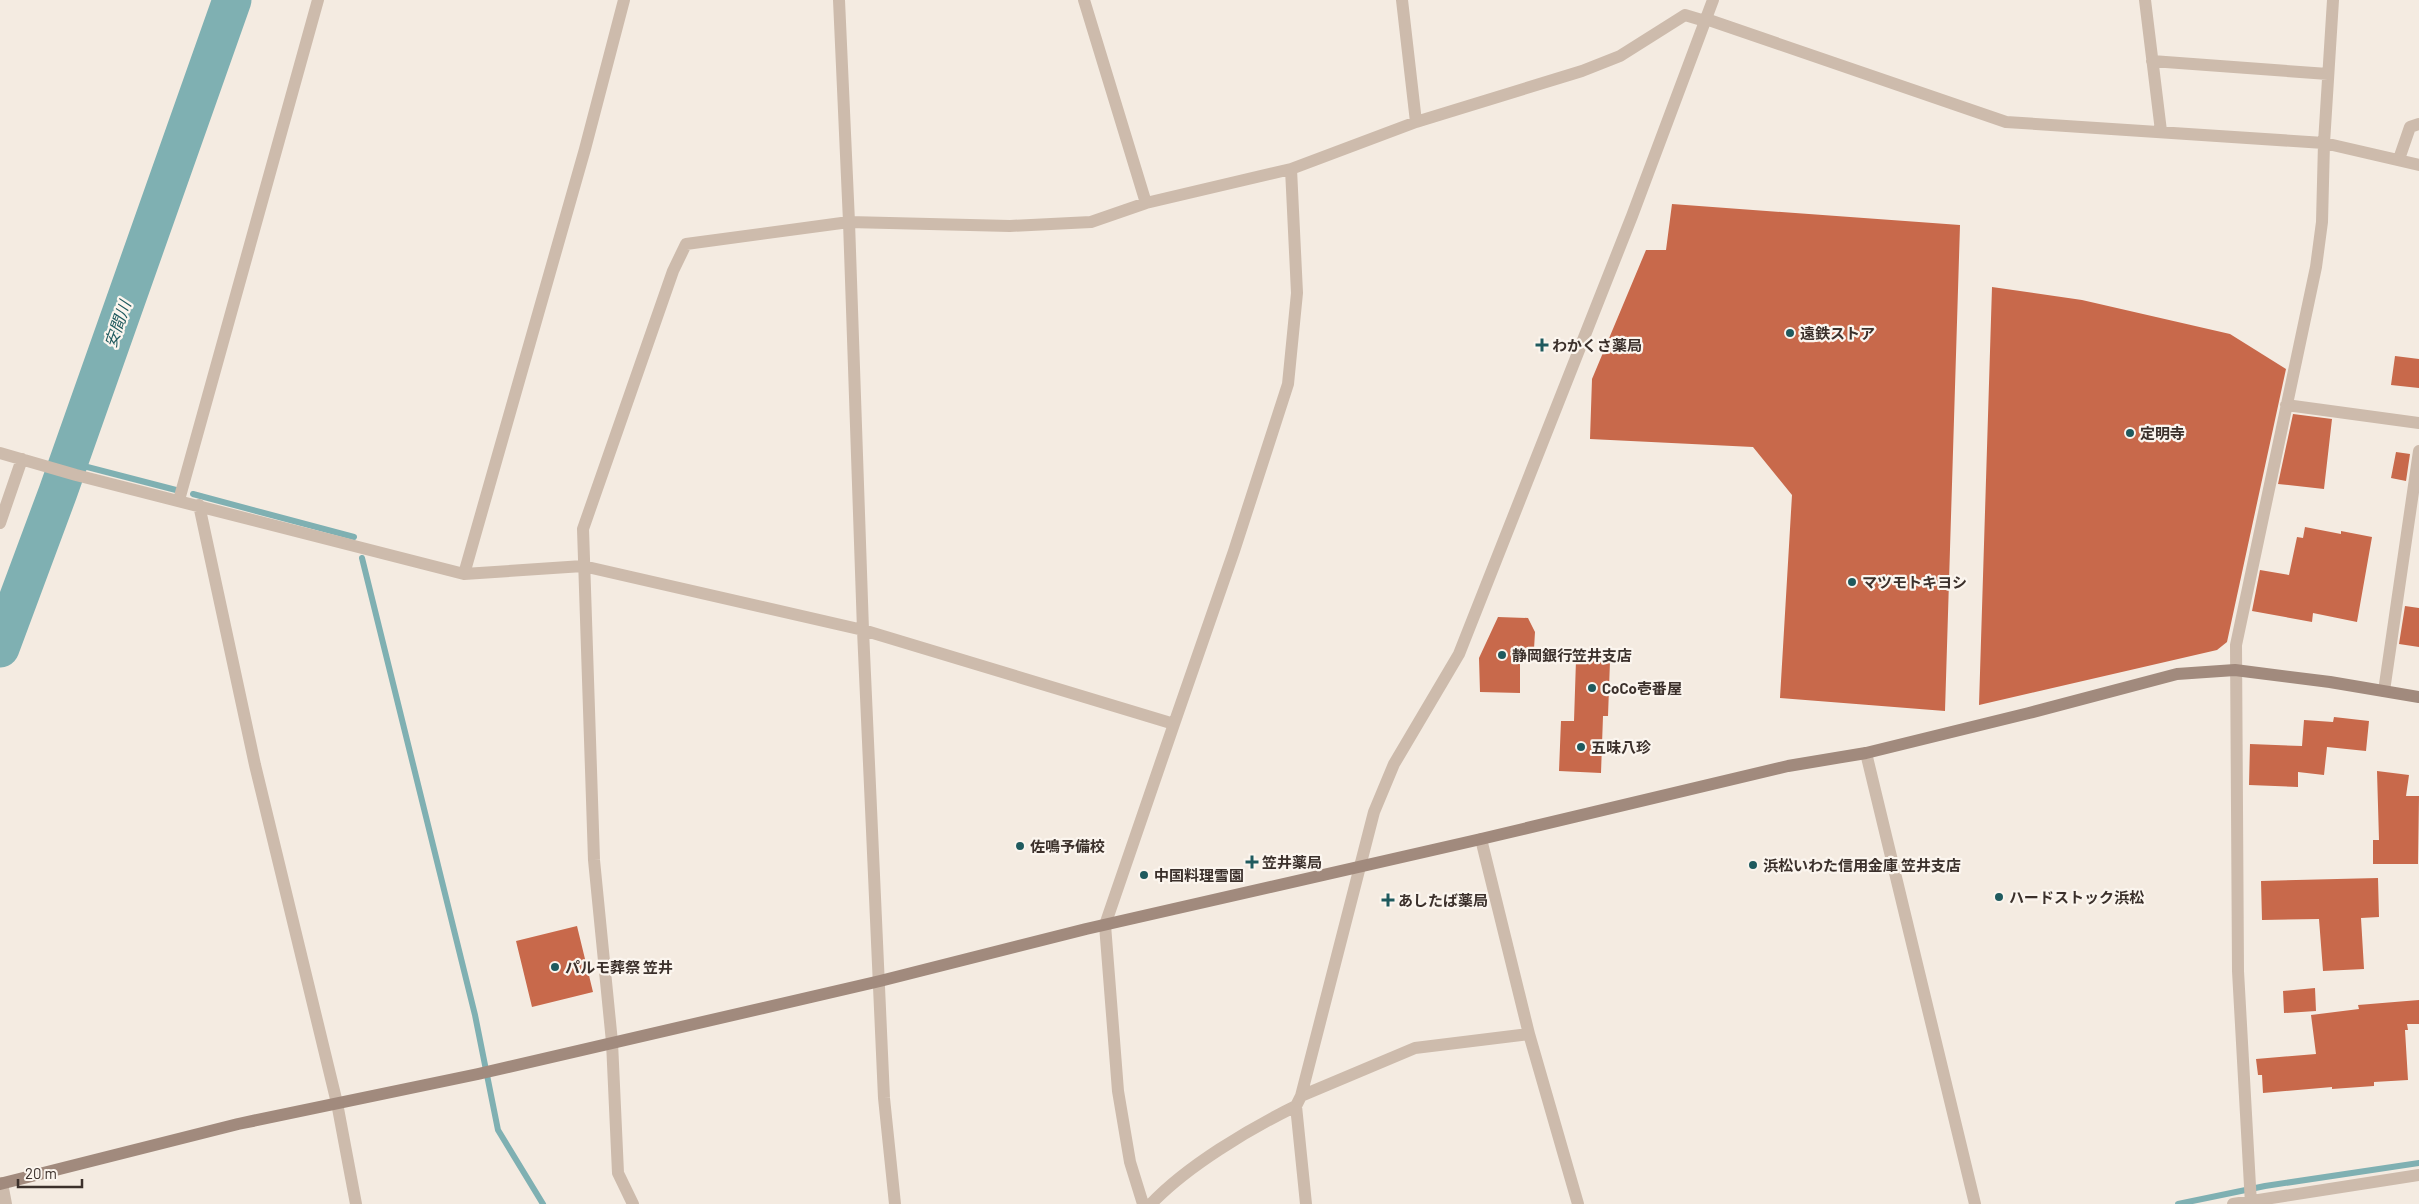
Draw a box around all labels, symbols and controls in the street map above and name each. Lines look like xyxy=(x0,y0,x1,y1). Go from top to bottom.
water label: 安間川 xyxy=(100,296,134,350)
place label: 遠鉄ストア xyxy=(1800,324,1875,342)
marker: 遠鉄ストア xyxy=(1784,327,1796,339)
place label: わかくさ薬局 xyxy=(1552,336,1642,354)
marker: わかくさ薬局 xyxy=(1536,339,1548,351)
place label: 定明寺 xyxy=(2140,424,2185,442)
marker: 定明寺 xyxy=(2124,427,2136,439)
place label: マツモトキヨシ xyxy=(1862,573,1967,591)
marker: マツモトキヨシ xyxy=(1846,576,1858,588)
place label: 静岡銀行笠井支店 xyxy=(1512,646,1632,664)
marker: 静岡銀行笠井支店 xyxy=(1496,649,1508,661)
place label: CoCo壱番屋 xyxy=(1602,679,1682,697)
marker: CoCo壱番屋 xyxy=(1586,682,1598,694)
place label: 五味八珍 xyxy=(1591,738,1651,756)
marker: 五味八珍 xyxy=(1575,741,1587,753)
place label: 佐鳴予備校 xyxy=(1030,837,1105,855)
marker: 佐鳴予備校 xyxy=(1014,840,1026,852)
place label: 笠井薬局 xyxy=(1262,853,1322,871)
marker: 笠井薬局 xyxy=(1246,856,1258,868)
place label: 浜松いわた信用金庫 笠井支店 xyxy=(1763,856,1961,874)
marker: 浜松いわた信用金庫 笠井支店 xyxy=(1747,859,1759,871)
place label: 中国料理雪園 xyxy=(1154,866,1244,884)
marker: 中国料理雪園 xyxy=(1138,869,1150,881)
place label: ハードストック浜松 xyxy=(2009,888,2144,906)
place label: あしたば薬局 xyxy=(1398,891,1488,909)
marker: ハードストック浜松 xyxy=(1993,891,2005,903)
marker: あしたば薬局 xyxy=(1382,894,1394,906)
place label: パルモ葬祭 笠井 xyxy=(565,958,673,976)
marker: パルモ葬祭 笠井 xyxy=(549,961,561,973)
scale bar xyxy=(18,1156,81,1188)
text: 20 m xyxy=(25,1164,57,1182)

